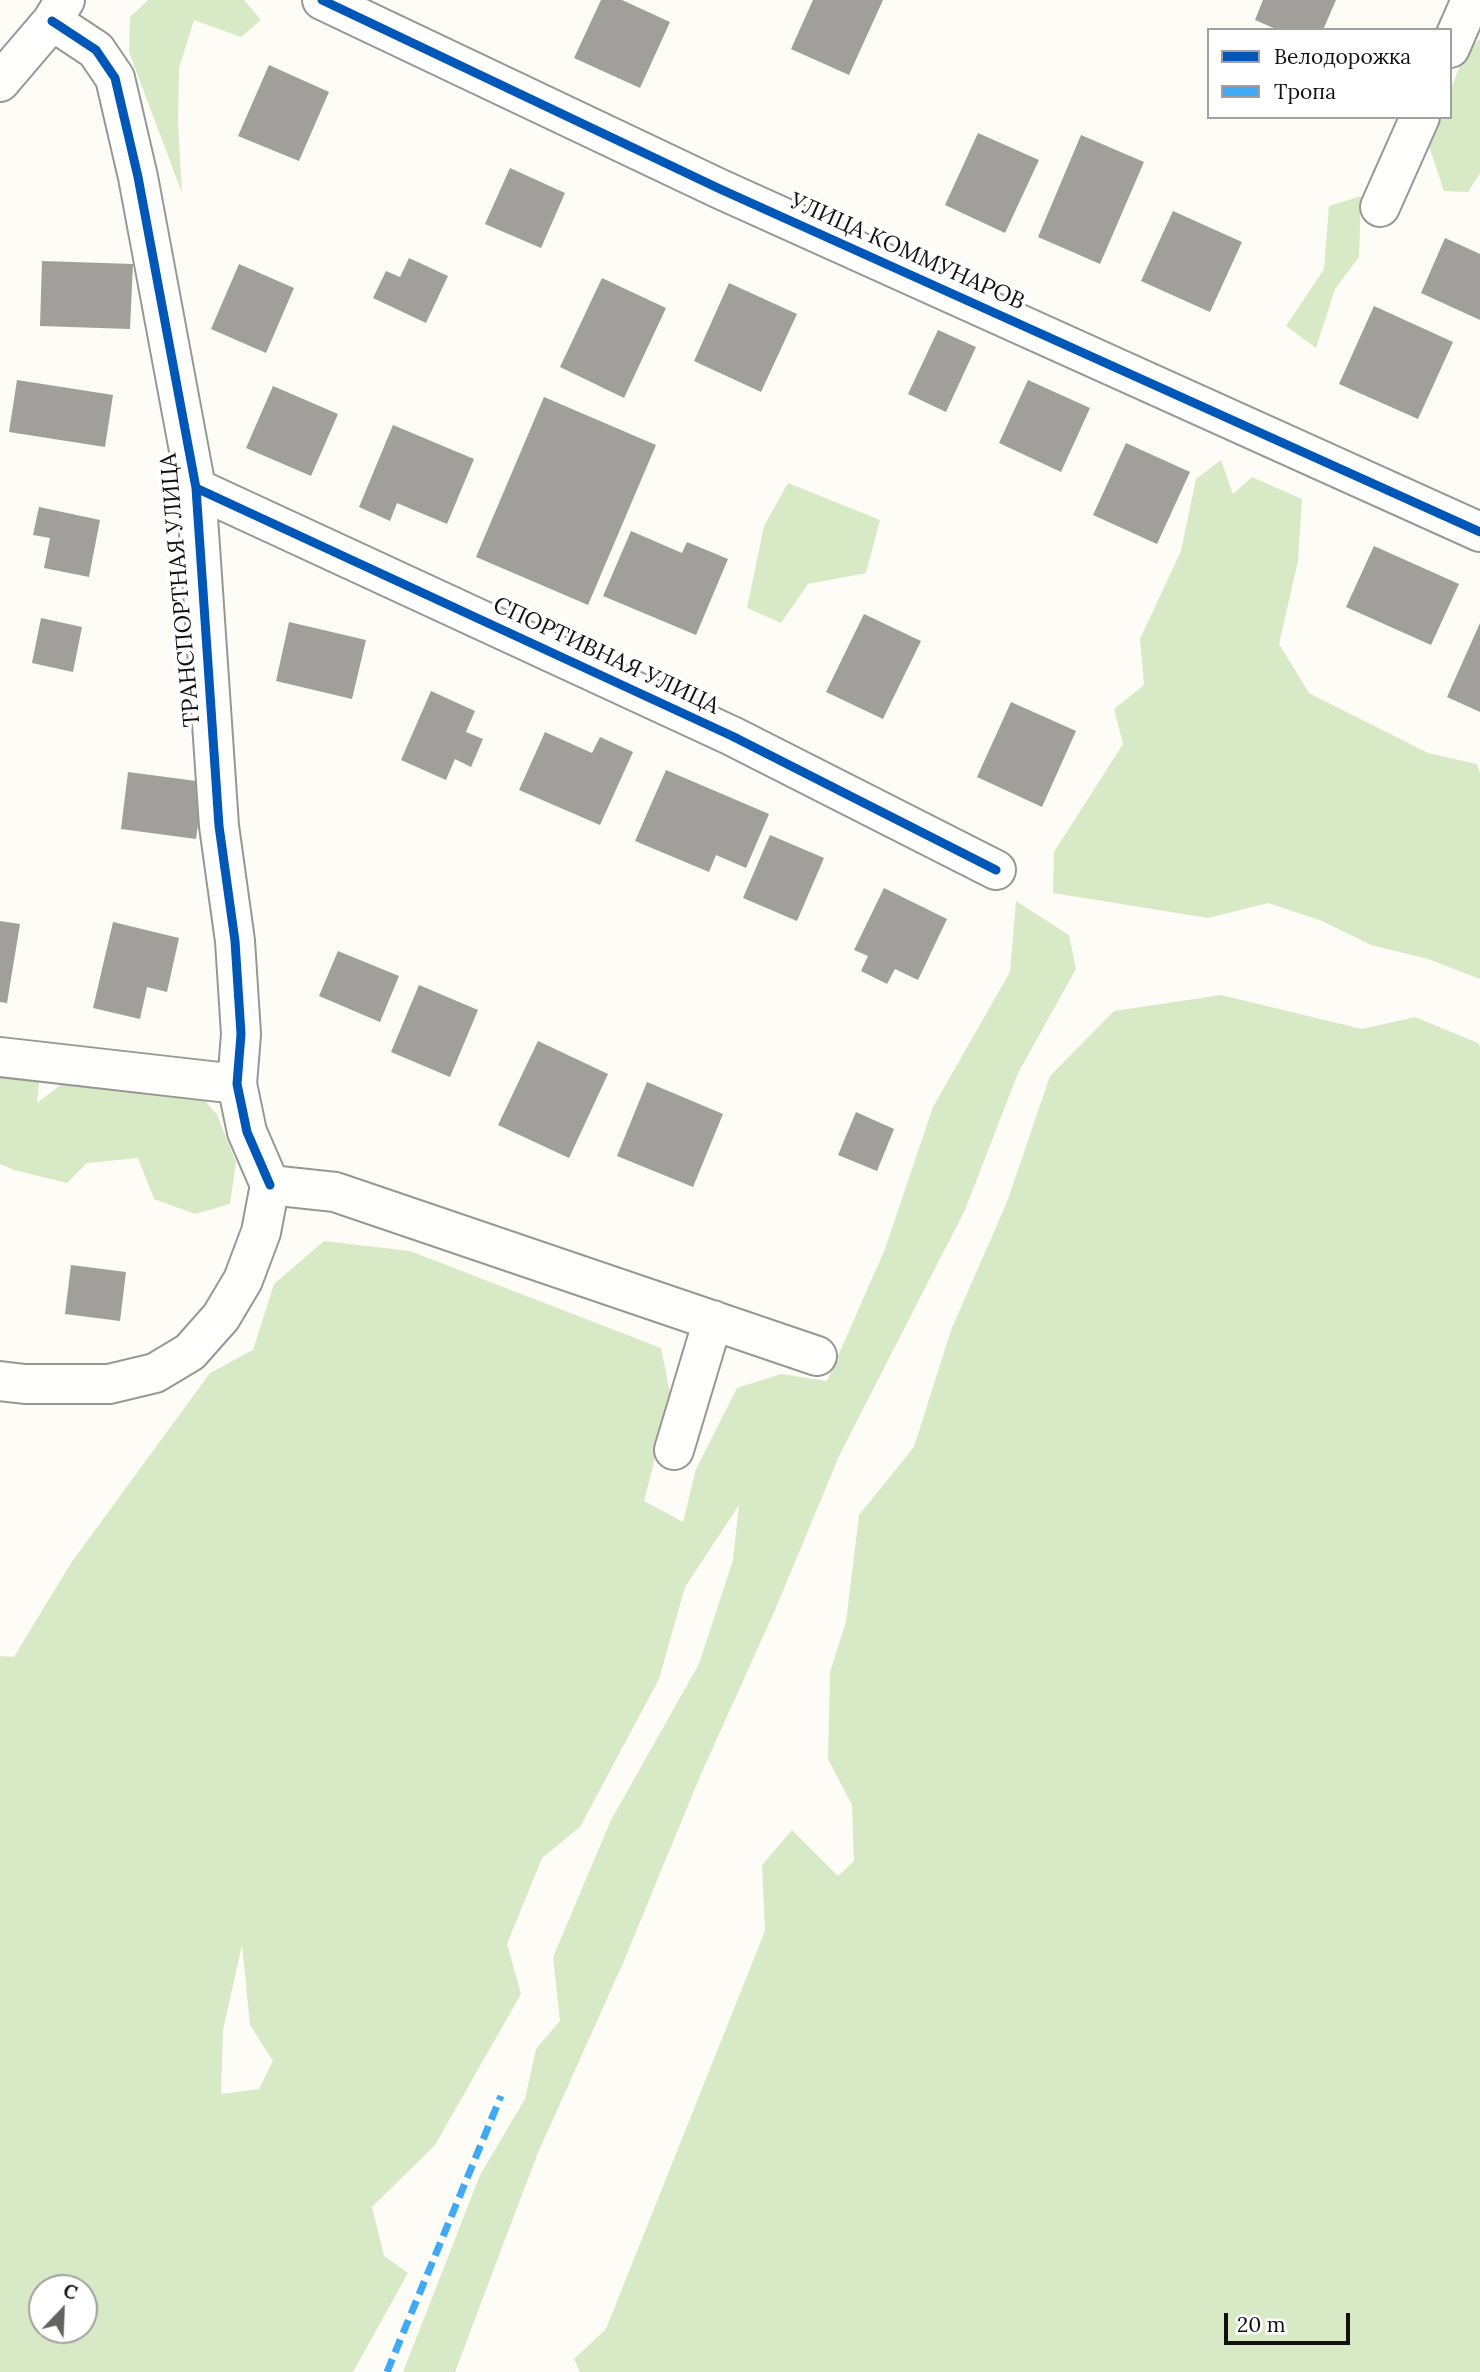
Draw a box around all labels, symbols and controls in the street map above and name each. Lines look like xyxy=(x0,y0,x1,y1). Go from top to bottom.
legend xyxy=(1207,28,1452,119)
text: Велодорожка xyxy=(1274,43,1411,70)
text: Тропа xyxy=(1274,78,1336,105)
street label: УЛИЦА КОММУНАРОВ xyxy=(785,188,1029,316)
street label: ТРАНСПОРТНАЯ УЛИЦА xyxy=(155,452,207,728)
street label: СПОРТИВНАЯ УЛИЦА xyxy=(489,591,723,721)
north arrow xyxy=(28,2274,98,2344)
text: С xyxy=(60,2278,81,2305)
scale bar xyxy=(1228,2298,1354,2342)
text: 20 m xyxy=(1237,2311,1286,2338)

